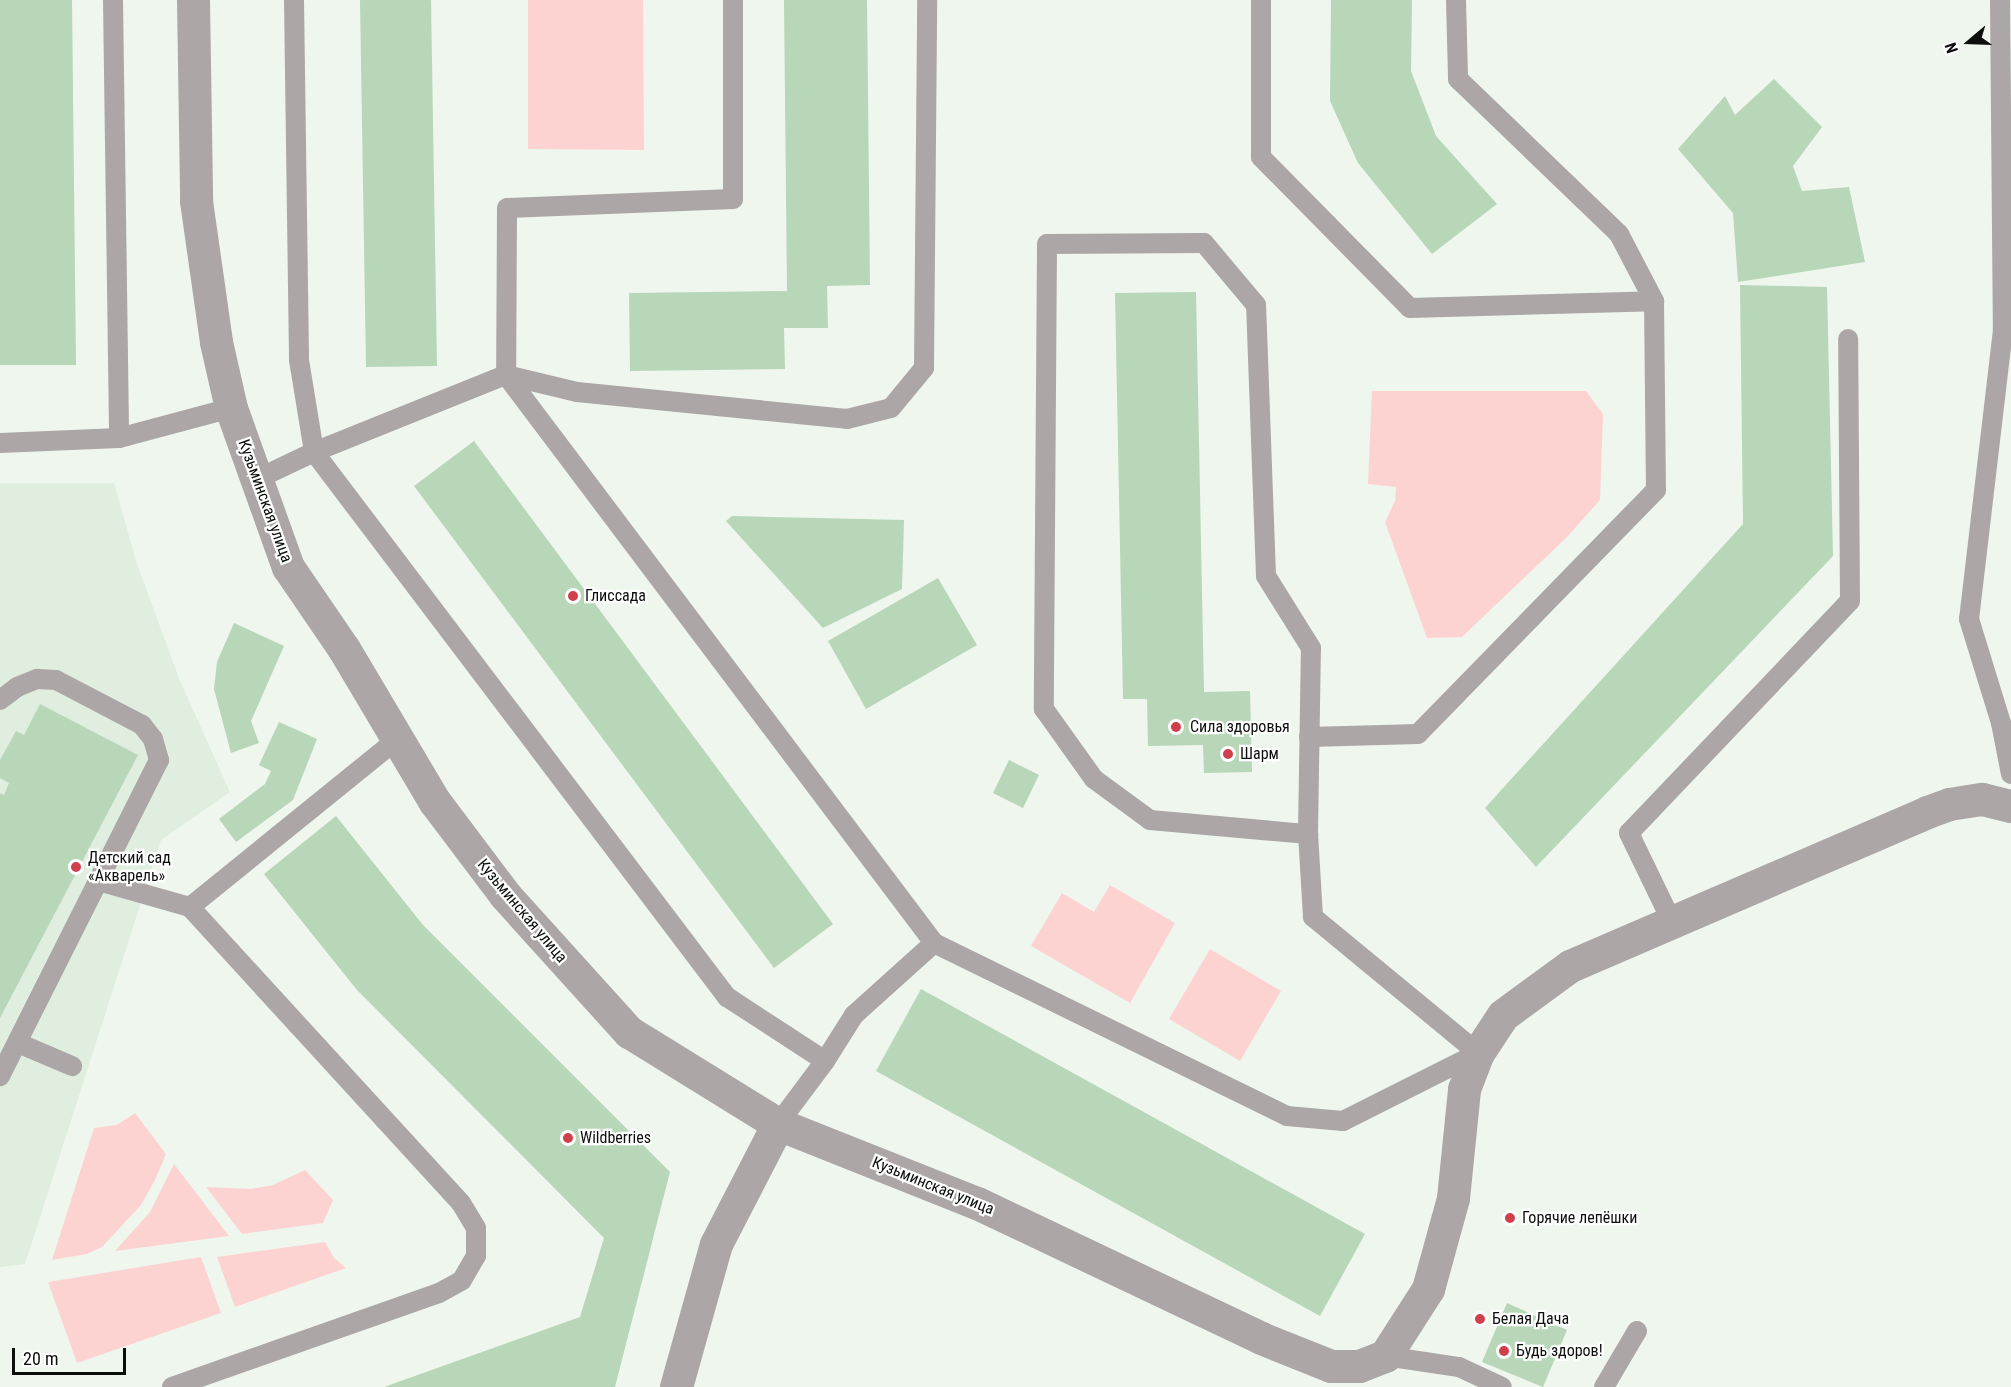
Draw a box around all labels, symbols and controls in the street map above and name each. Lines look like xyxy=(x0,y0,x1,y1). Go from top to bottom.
north arrow xyxy=(1939,12,1999,72)
text: N xyxy=(1941,40,1962,56)
street label: Кузьминская улица xyxy=(234,437,296,565)
place label: Глиссада xyxy=(585,586,646,606)
marker: Глиссада xyxy=(566,589,580,603)
place label: Сила здоровья xyxy=(1190,717,1290,737)
marker: Сила здоровья xyxy=(1167,718,1185,736)
place label: Шарм xyxy=(1240,744,1279,764)
marker: Шарм xyxy=(1221,747,1235,761)
place label: Детский сад «Акварель» xyxy=(88,848,171,886)
street label: Кузьминская улица xyxy=(473,855,571,967)
marker: Детский сад «Акварель» xyxy=(69,860,83,874)
place label: Wildberries xyxy=(580,1128,651,1148)
marker: Wildberries xyxy=(561,1131,575,1145)
street label: Кузьминская улица xyxy=(869,1153,997,1219)
place label: Горячие лепёшки xyxy=(1522,1208,1637,1228)
marker: Горячие лепёшки xyxy=(1503,1211,1517,1225)
place label: Белая Дача xyxy=(1492,1309,1569,1329)
marker: Белая Дача xyxy=(1473,1312,1487,1326)
scale bar xyxy=(15,1336,129,1374)
place label: Будь здоров! xyxy=(1516,1341,1603,1361)
marker: Будь здоров! xyxy=(1497,1344,1511,1358)
text: 20 m xyxy=(23,1348,58,1369)

